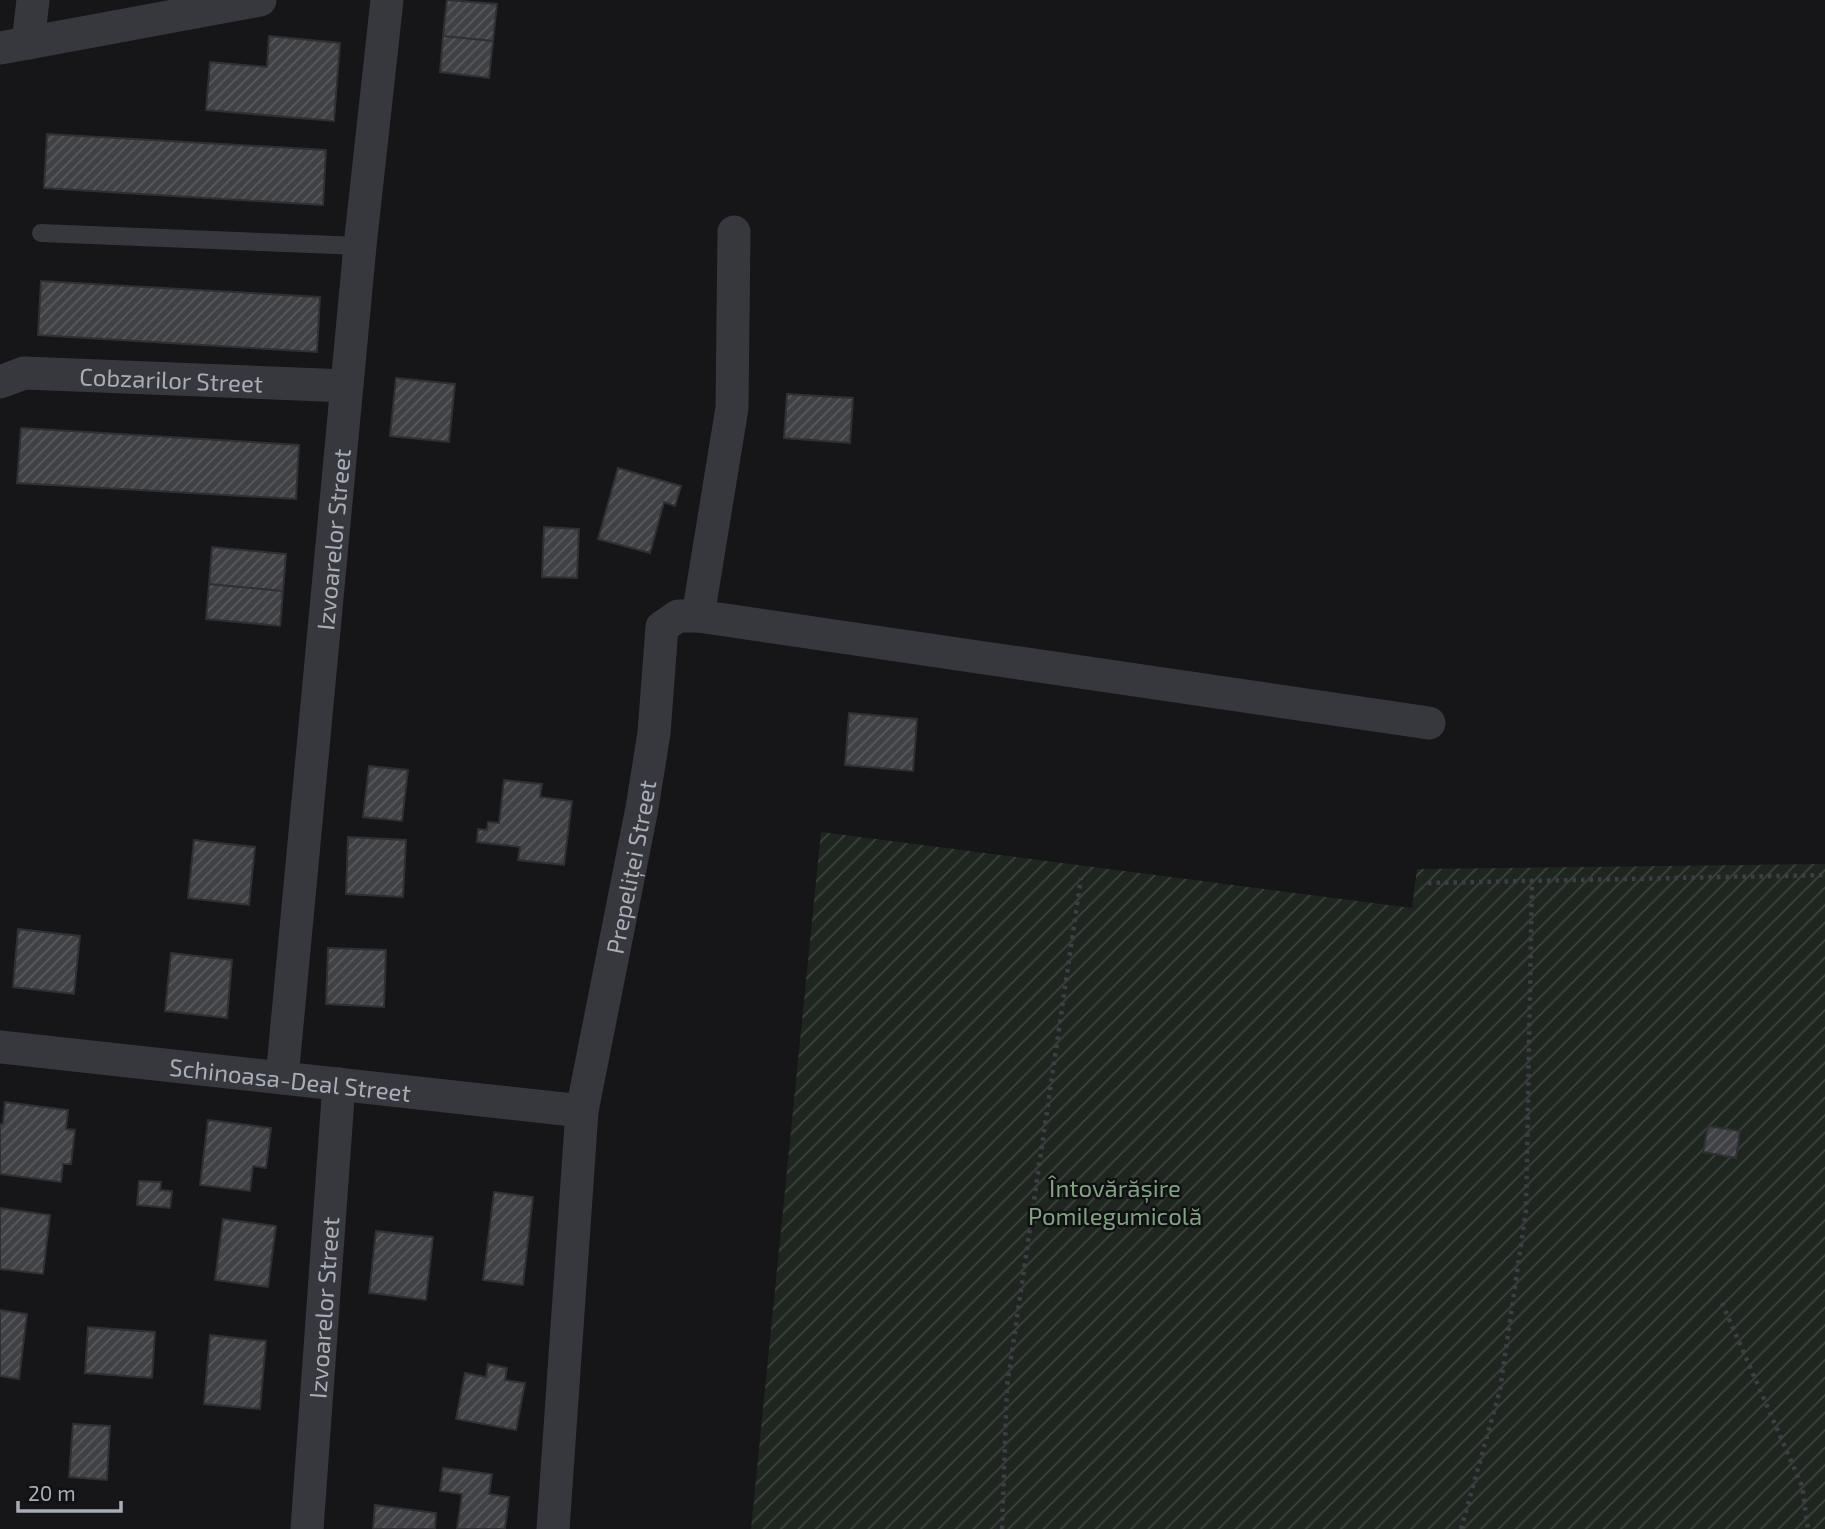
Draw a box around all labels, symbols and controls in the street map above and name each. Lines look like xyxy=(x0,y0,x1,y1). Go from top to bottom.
street label: Cobzarilor Street xyxy=(79,361,264,397)
street label: Izvoarelor Street xyxy=(310,447,355,631)
street label: Prepeliței Street xyxy=(599,778,661,956)
street label: Schinoasa-Deal Street xyxy=(168,1051,412,1107)
park label: Întovărășire Pomilegumicolă xyxy=(1028,1173,1202,1230)
street label: Izvoarelor Street xyxy=(302,1216,344,1399)
scale bar xyxy=(18,1470,121,1514)
text: 20 m xyxy=(28,1480,76,1505)

